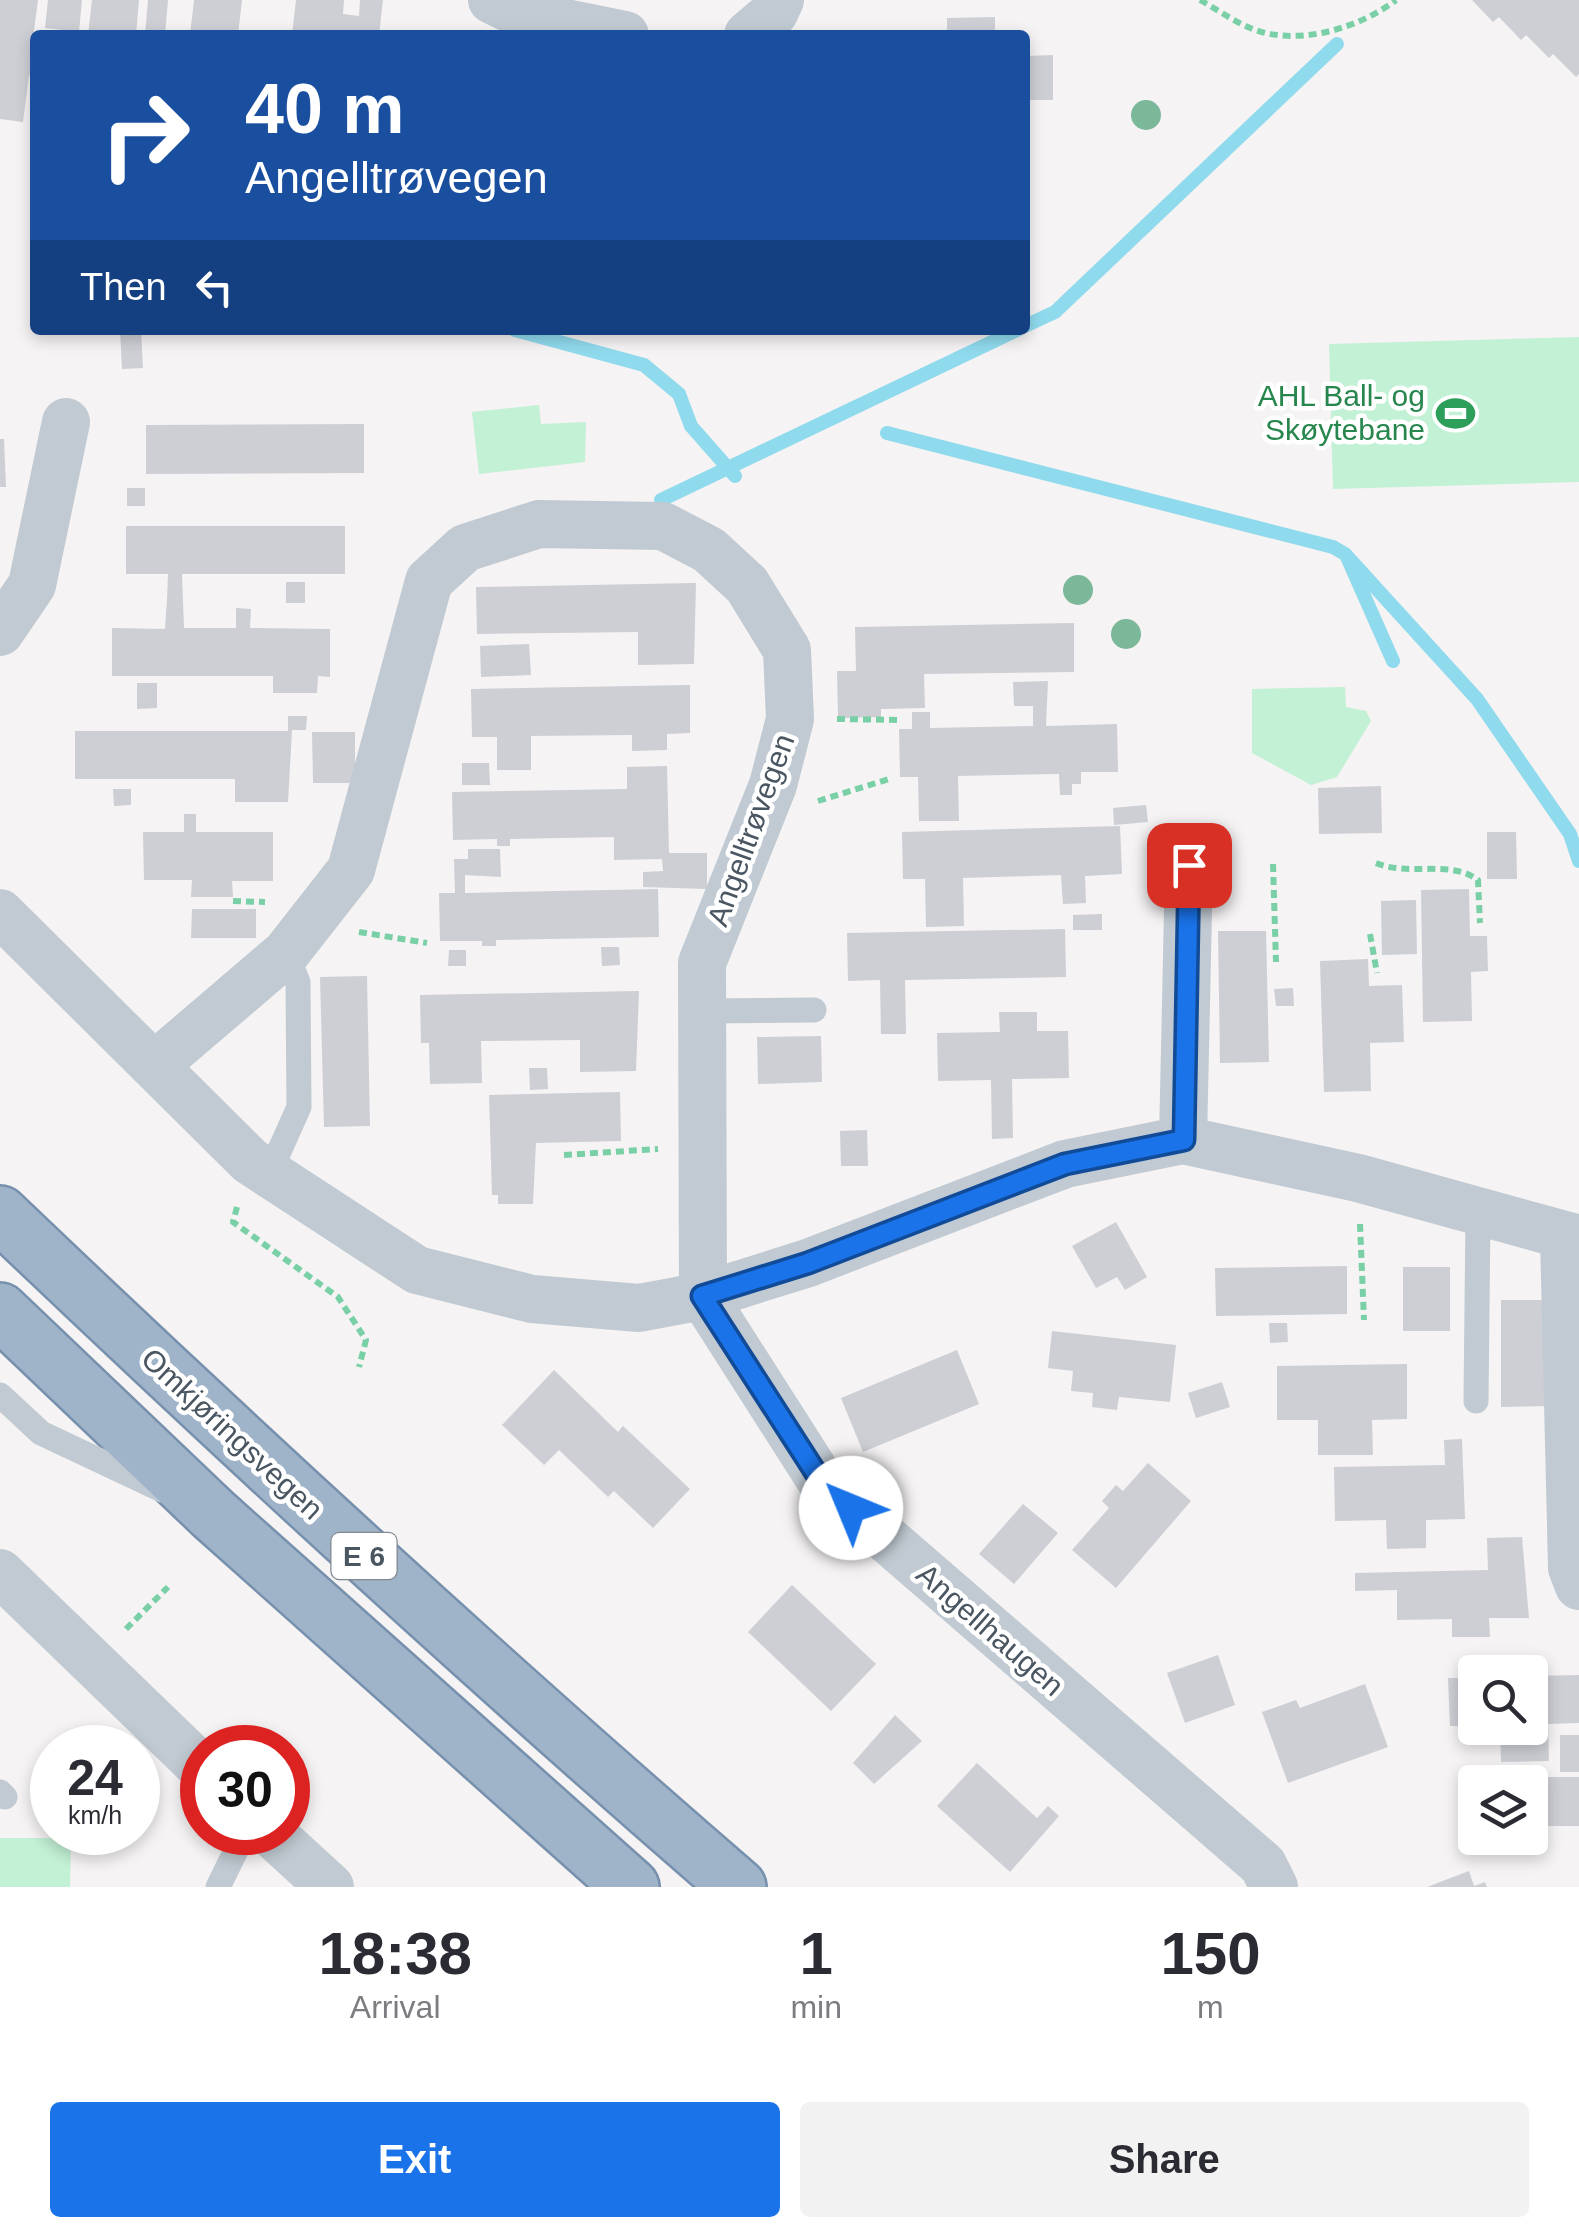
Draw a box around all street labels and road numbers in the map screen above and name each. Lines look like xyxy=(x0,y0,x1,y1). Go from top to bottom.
street label: Angelltrøvegen xyxy=(701,729,801,930)
street label: Omkjøringsvegen xyxy=(135,1341,330,1526)
road number: E 6 xyxy=(332,1533,396,1579)
street label: Angellhaugen xyxy=(910,1557,1070,1702)

